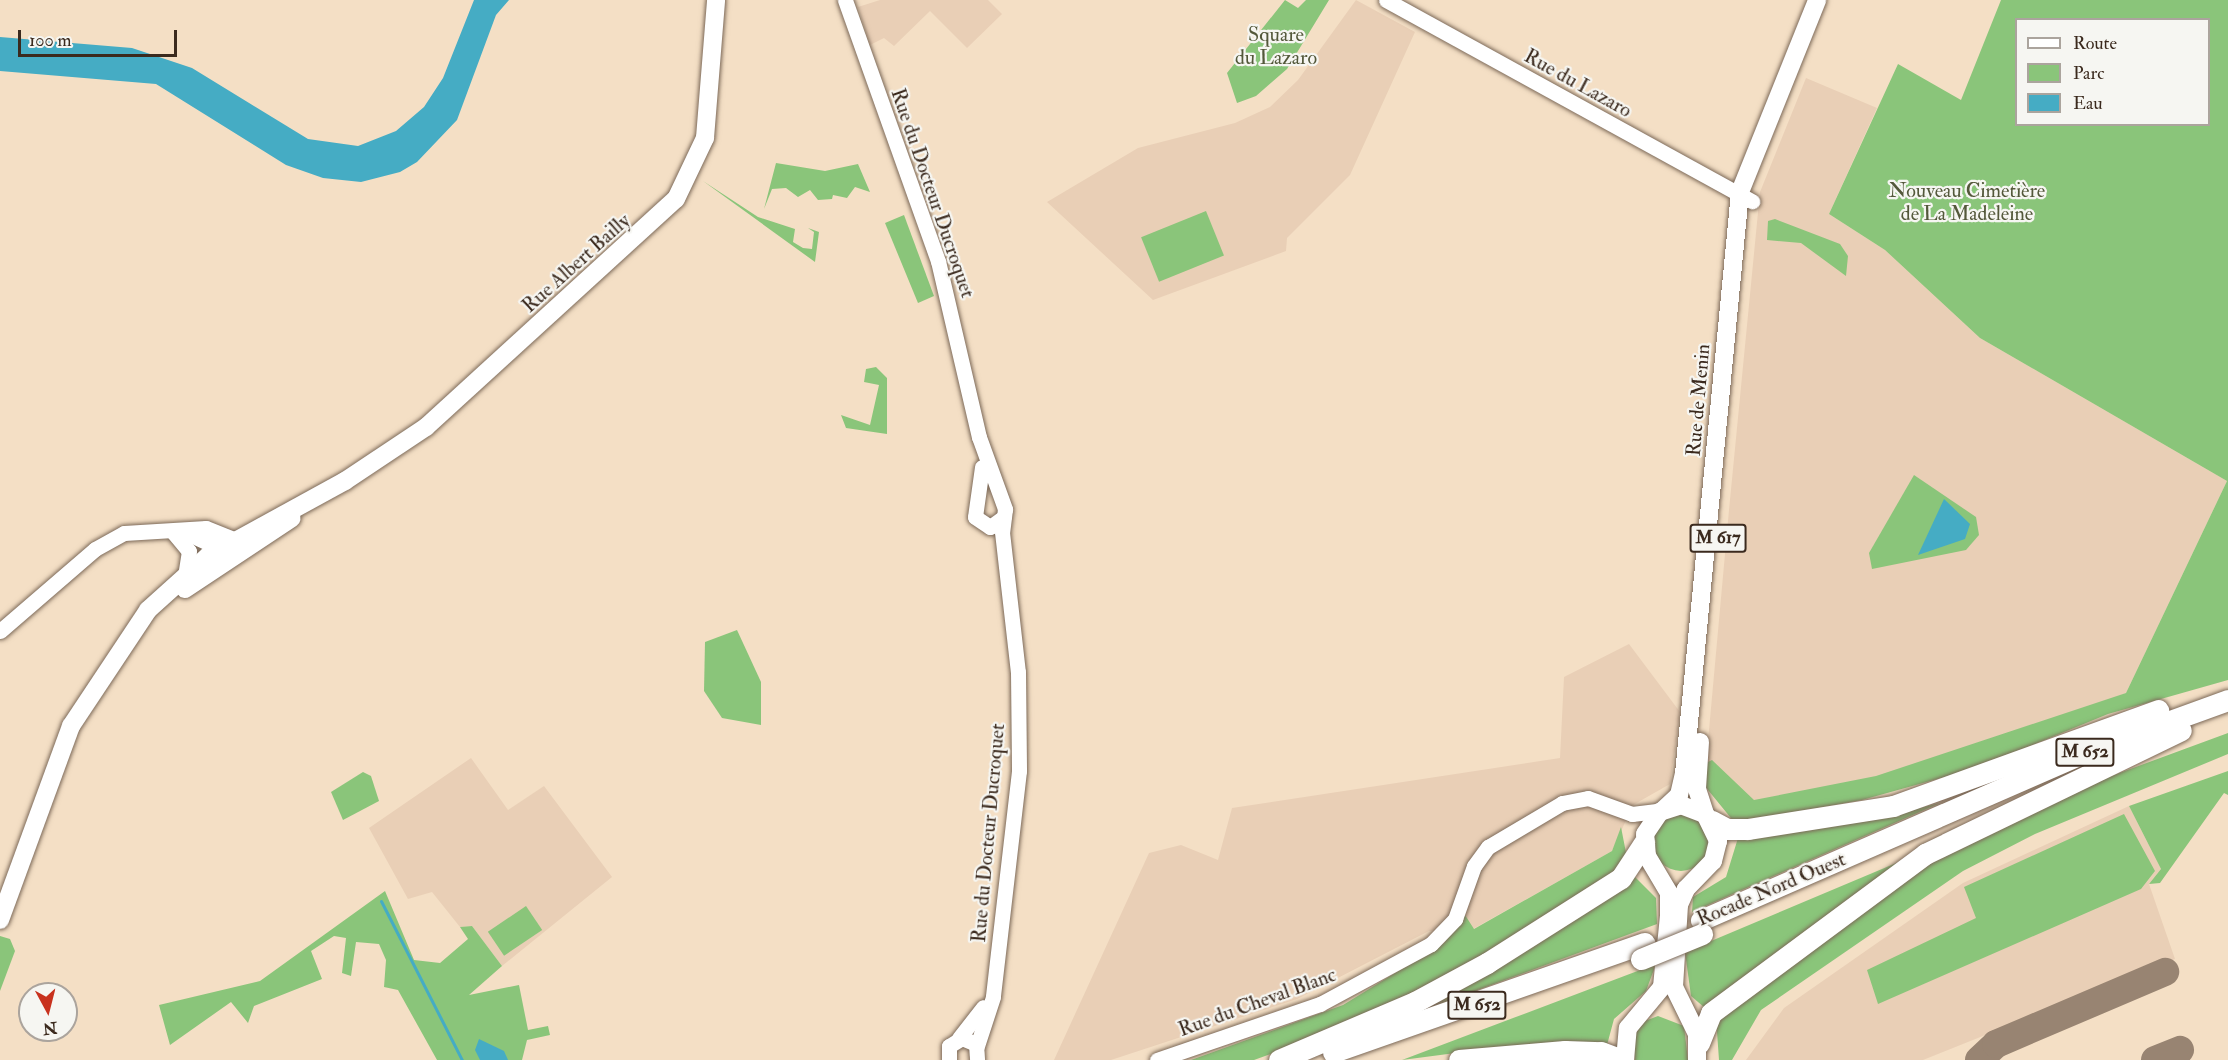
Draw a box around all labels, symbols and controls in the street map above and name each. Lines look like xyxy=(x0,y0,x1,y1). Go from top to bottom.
scale bar xyxy=(21,18,180,56)
legend xyxy=(2015,18,2210,126)
park label: Square du Lazaro xyxy=(1235,23,1317,70)
text: 100 m xyxy=(29,29,72,52)
text: Route xyxy=(2073,32,2117,55)
street label: Rue du Lazaro xyxy=(1520,44,1636,122)
text: Parc xyxy=(2073,62,2104,85)
street label: Rue du Docteur Ducroquet xyxy=(886,85,980,301)
text: Eau xyxy=(2073,92,2103,115)
park label: Nouveau Cimetière de La Madeleine xyxy=(1889,179,2045,226)
street label: Rue Albert Bailly xyxy=(517,208,635,318)
street label: Rue de Menin xyxy=(1681,343,1715,457)
road number: M 617 xyxy=(1690,523,1746,553)
street label: Rue du Docteur Ducroquet xyxy=(966,723,1010,943)
road number: M 652 xyxy=(2055,737,2115,767)
street label: Rocade Nord Ouest xyxy=(1693,847,1849,931)
street label: Rue du Cheval Blanc xyxy=(1175,962,1339,1042)
north arrow xyxy=(18,982,78,1042)
road number: M 652 xyxy=(1447,990,1507,1020)
text: N xyxy=(42,1017,58,1039)

